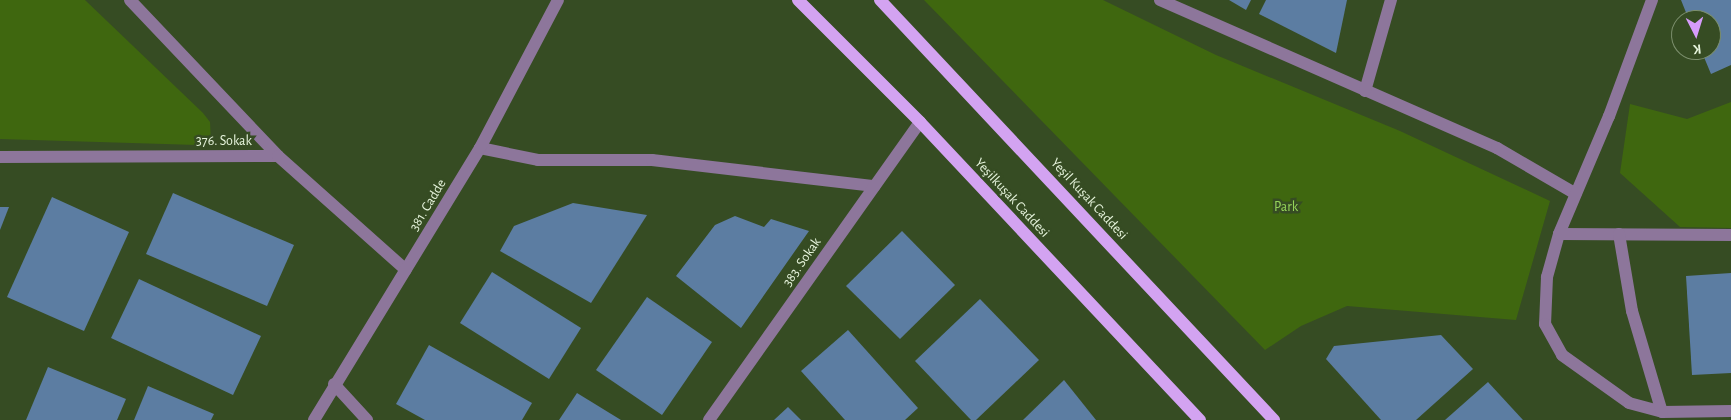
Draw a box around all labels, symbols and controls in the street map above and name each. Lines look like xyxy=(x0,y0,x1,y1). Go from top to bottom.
north arrow xyxy=(1671,10,1721,60)
text: K xyxy=(1693,42,1702,56)
street label: 376. Sokak xyxy=(196,133,252,149)
street label: Yeşilkuşak Caddesi xyxy=(971,155,1053,241)
street label: Yeşil Kuşak Caddesi xyxy=(1047,155,1131,243)
street label: 381. Cadde xyxy=(406,176,450,234)
park label: Park xyxy=(1274,199,1298,215)
street label: 383. Sokak xyxy=(779,234,825,290)

